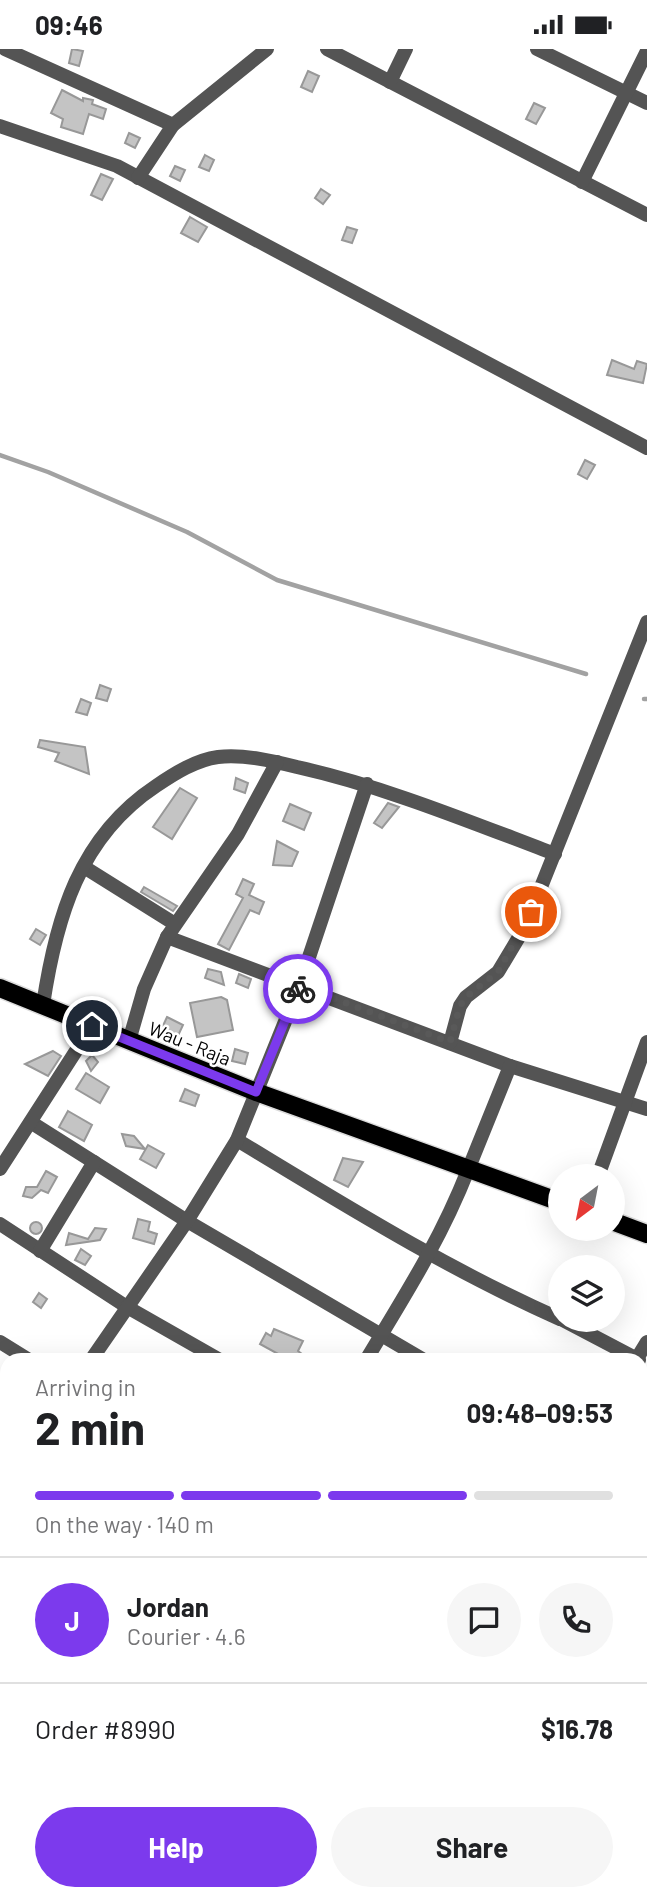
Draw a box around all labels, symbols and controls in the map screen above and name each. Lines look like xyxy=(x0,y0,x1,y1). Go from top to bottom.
text: 09:46 xyxy=(35,9,103,40)
pin xyxy=(501,882,561,942)
icon: bag xyxy=(512,893,550,931)
courier xyxy=(263,954,333,1024)
icon: bike xyxy=(279,970,317,1008)
pin xyxy=(62,996,122,1056)
icon: home xyxy=(73,1007,111,1045)
street label: Wau - Raja xyxy=(146,1016,234,1070)
north arrow xyxy=(548,1164,625,1241)
map controls xyxy=(548,1164,625,1332)
button: layers xyxy=(548,1255,625,1332)
text: Arriving in xyxy=(35,1373,136,1401)
text: 09:48–09:53 xyxy=(467,1397,613,1428)
text: 2 min xyxy=(35,1399,145,1454)
text: On the way · 140 m xyxy=(35,1510,214,1538)
button: chat xyxy=(447,1583,521,1657)
button: phone xyxy=(539,1583,613,1657)
text: Jordan xyxy=(127,1591,209,1622)
text: J xyxy=(64,1605,80,1636)
text: Courier · 4.6 xyxy=(127,1622,246,1650)
text: Order #8990 xyxy=(35,1713,176,1744)
text: $16.78 xyxy=(541,1713,613,1744)
button: Help xyxy=(35,1807,317,1887)
button: Share xyxy=(331,1807,613,1887)

